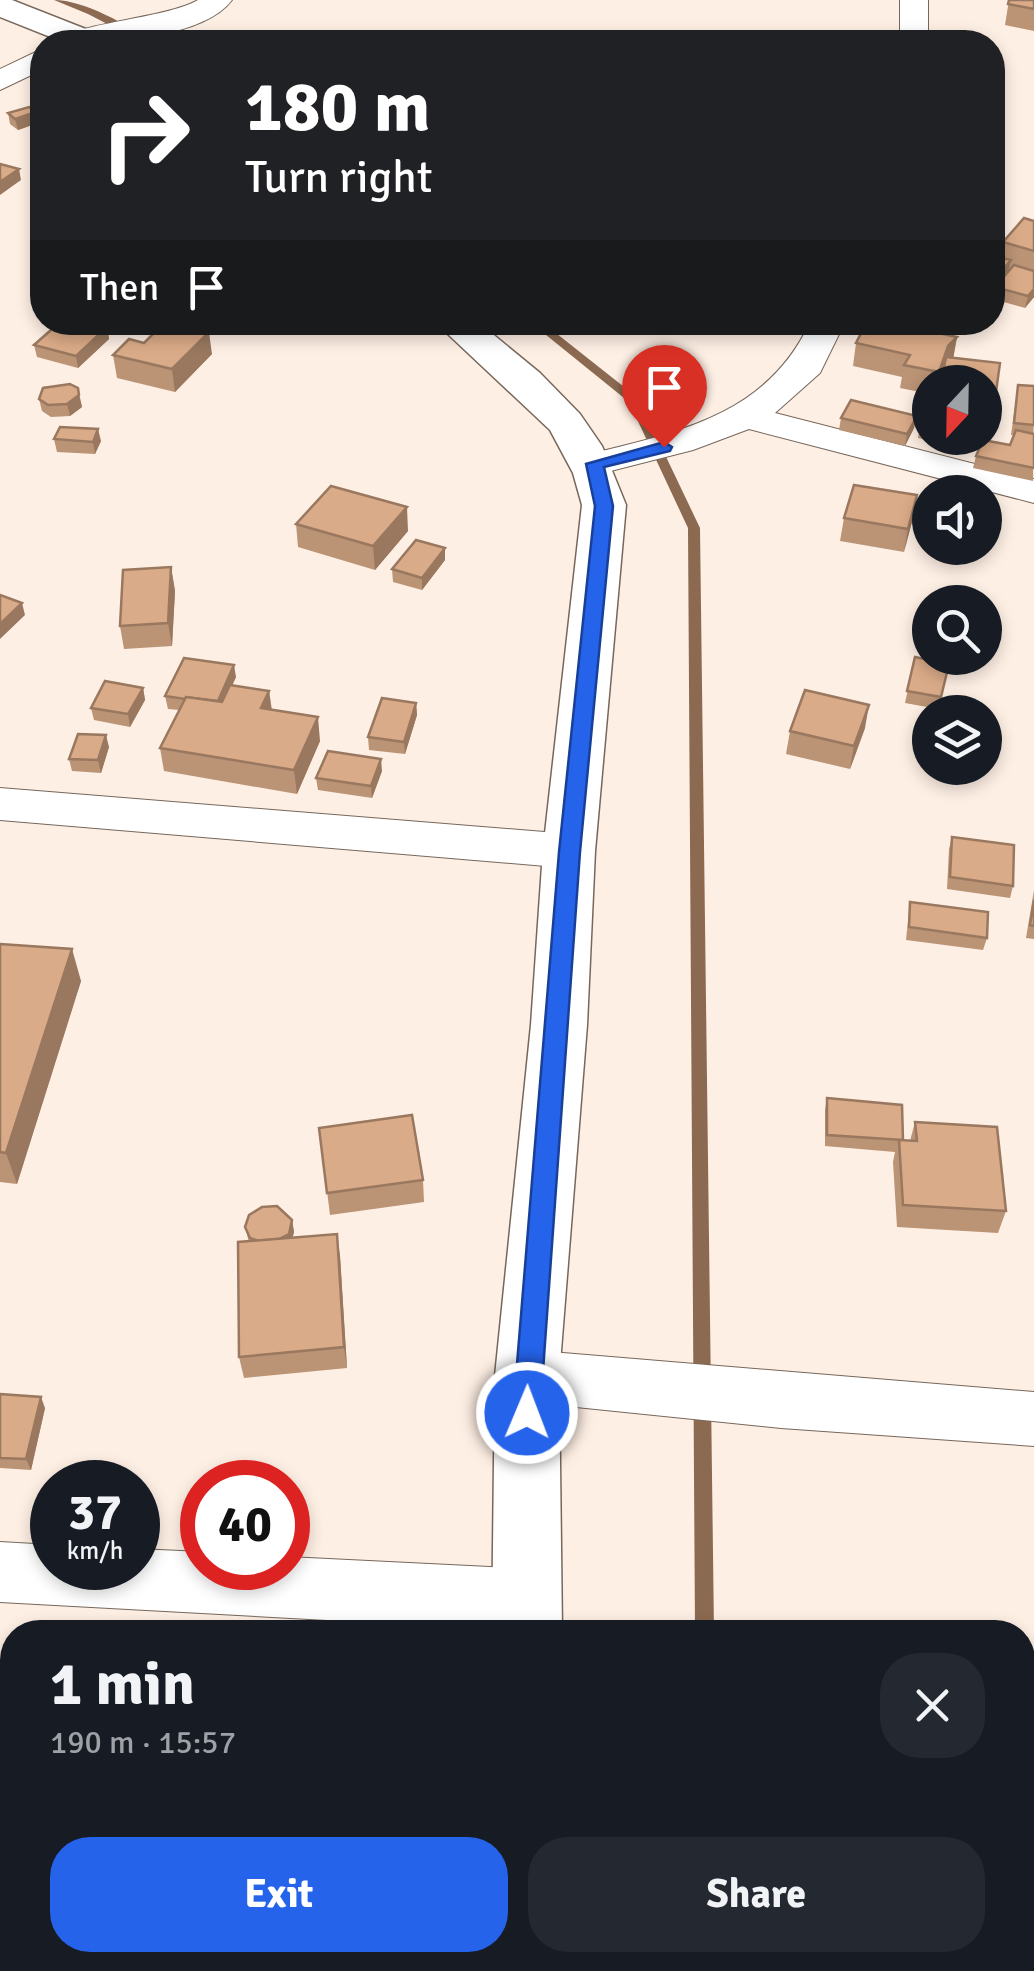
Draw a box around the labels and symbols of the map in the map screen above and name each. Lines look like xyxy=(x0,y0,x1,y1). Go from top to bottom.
pin xyxy=(622,345,707,448)
north arrow xyxy=(912,365,1002,455)
position arrow xyxy=(475,1361,579,1465)
speed limit sign: 40 xyxy=(180,1460,310,1590)

